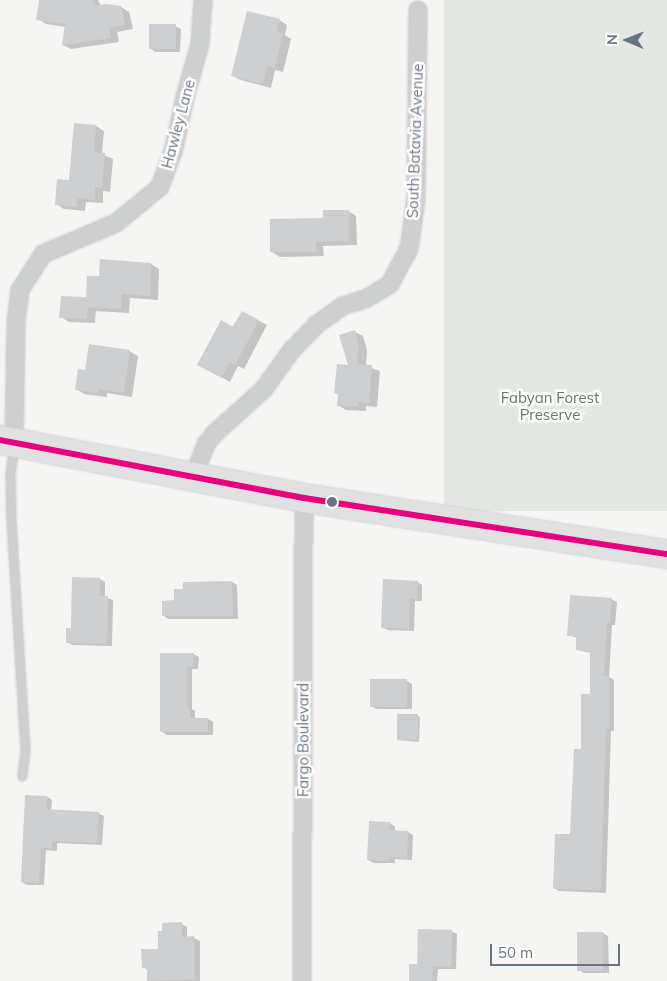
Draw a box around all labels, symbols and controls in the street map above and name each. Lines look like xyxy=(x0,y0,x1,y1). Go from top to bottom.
north arrow xyxy=(602,15,652,65)
text: N xyxy=(603,34,621,45)
street label: South Batavia Avenue xyxy=(403,63,427,219)
street label: Hawley Lane xyxy=(158,78,198,170)
park label: Fabyan Forest Preserve xyxy=(501,388,599,423)
unlabelled marker xyxy=(327,497,337,507)
street label: Fargo Boulevard xyxy=(294,683,312,797)
scale bar xyxy=(492,934,622,966)
text: 50 m xyxy=(498,943,533,962)

